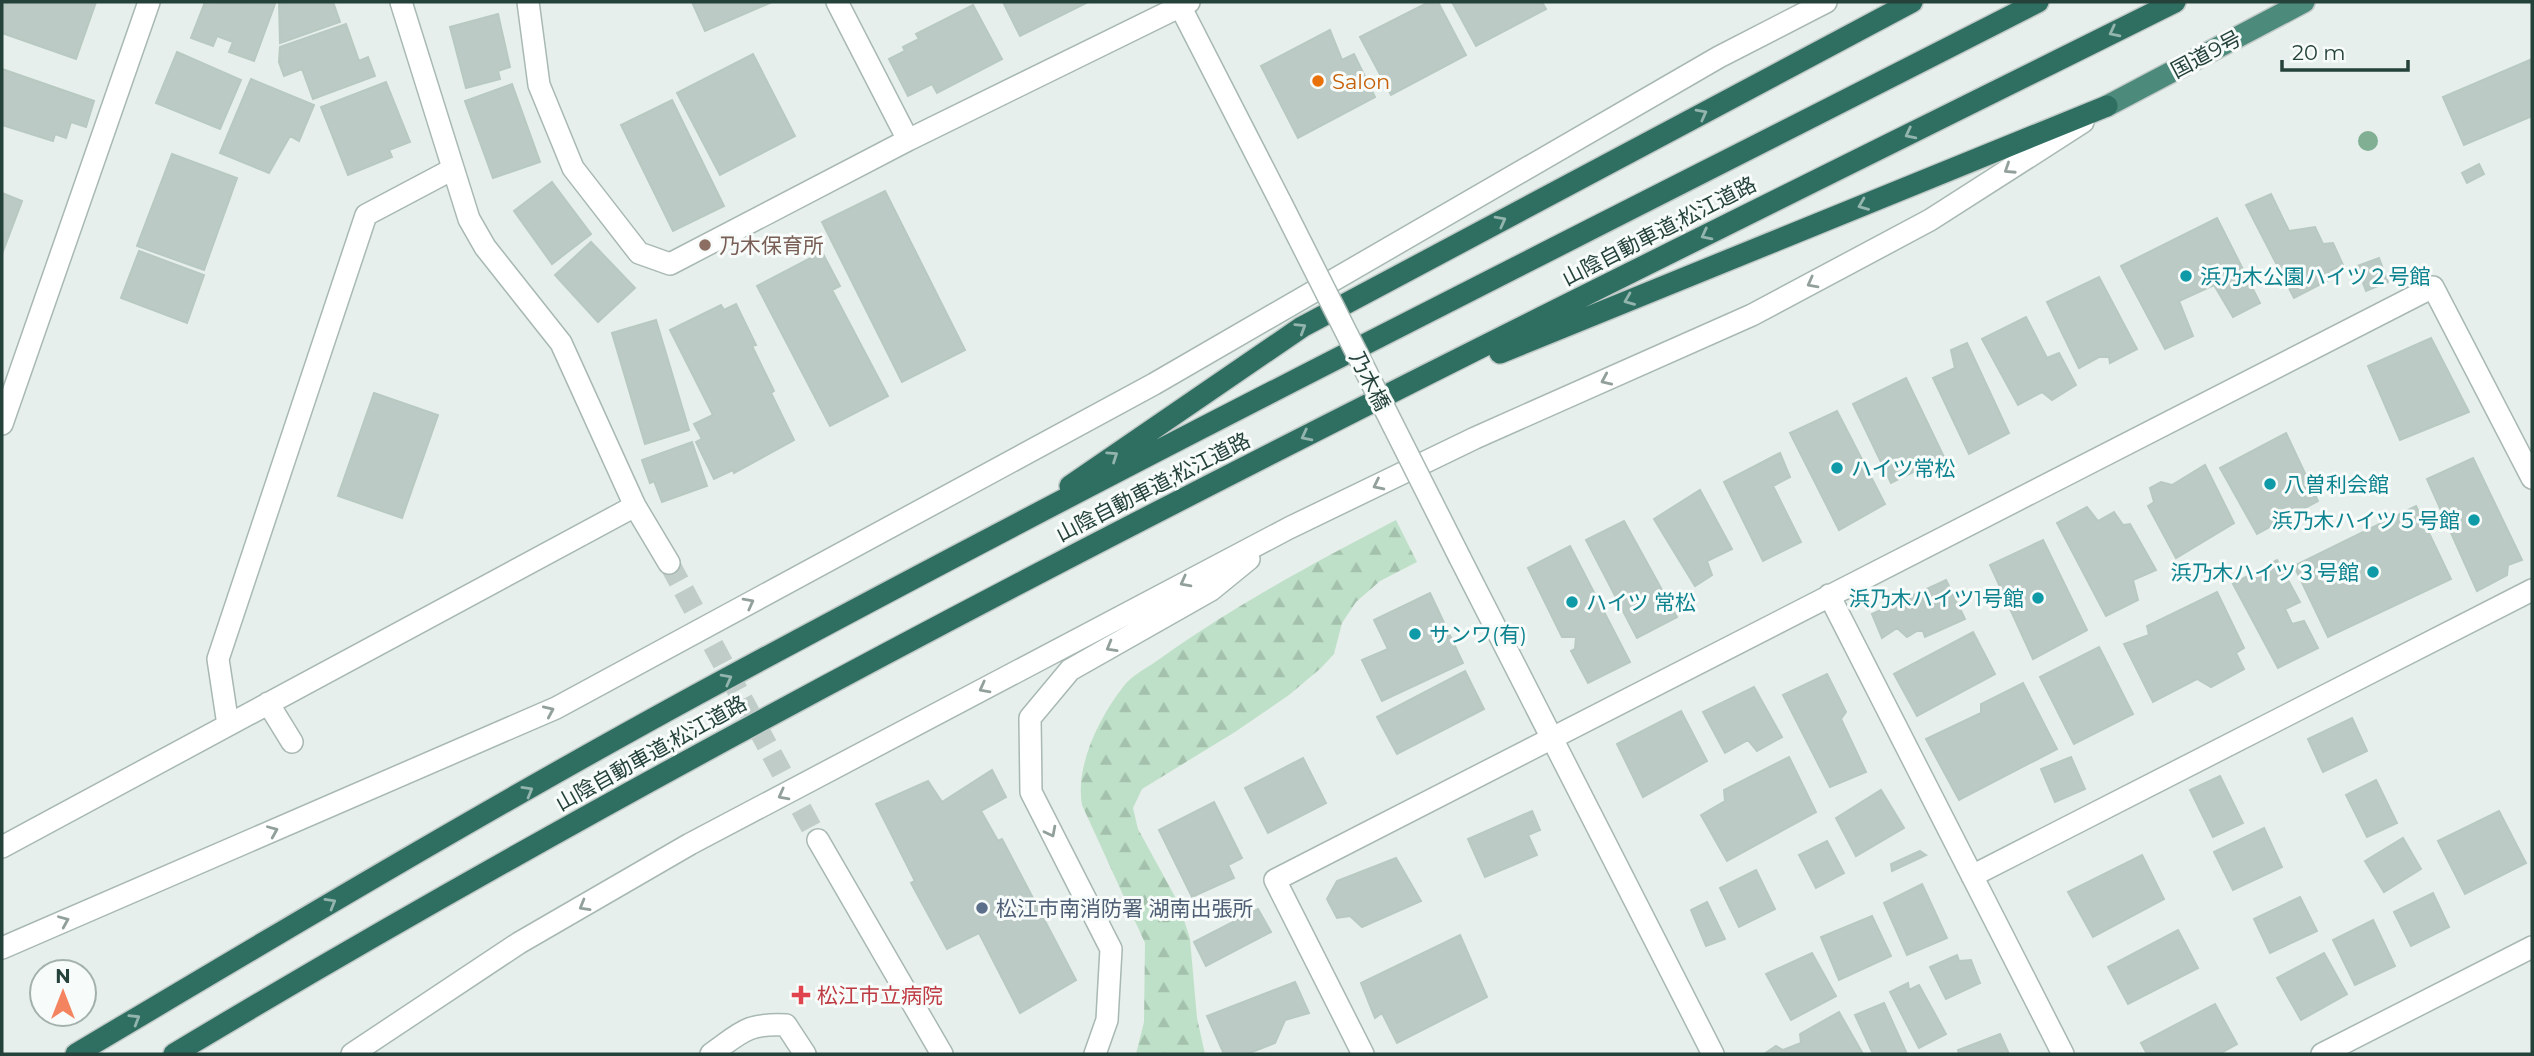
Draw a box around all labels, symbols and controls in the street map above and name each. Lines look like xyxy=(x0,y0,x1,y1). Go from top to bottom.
one-way arrow xyxy=(2109,24,2121,38)
street label: 国道9号 xyxy=(2167,25,2245,83)
scale bar xyxy=(2282,28,2408,72)
text: 20 m xyxy=(2292,40,2346,65)
place label: Salon xyxy=(1332,69,1390,94)
marker: Salon xyxy=(1310,73,1326,89)
one-way arrow xyxy=(1695,108,1707,122)
one-way arrow xyxy=(1905,125,1917,139)
one-way arrow xyxy=(2004,161,2017,174)
street label: 山陰自動車道;松江道路 xyxy=(1558,171,1760,291)
one-way arrow xyxy=(1857,197,1869,211)
one-way arrow xyxy=(1494,215,1507,229)
one-way arrow xyxy=(1701,227,1714,241)
place label: 乃木保育所 xyxy=(719,233,824,258)
marker: 乃木保育所 xyxy=(697,237,713,253)
place label: 浜乃木公園ハイツ２号館 xyxy=(2200,264,2431,289)
marker: 浜乃木公園ハイツ２号館 xyxy=(2178,268,2194,284)
one-way arrow xyxy=(1807,275,1819,288)
one-way arrow xyxy=(1624,292,1637,306)
one-way arrow xyxy=(1293,324,1306,337)
street label: 乃木橋 xyxy=(1345,347,1395,415)
one-way arrow xyxy=(1601,372,1614,386)
street label: 山陰自動車道;松江道路 xyxy=(1052,427,1254,547)
one-way arrow xyxy=(1301,428,1313,441)
one-way arrow xyxy=(1105,452,1118,464)
place label: ハイツ常松 xyxy=(1851,456,1956,481)
marker: ハイツ常松 xyxy=(1829,460,1845,476)
place label: 八曽利会館 xyxy=(2284,472,2389,497)
marker: 八曽利会館 xyxy=(2262,476,2278,492)
one-way arrow xyxy=(1373,477,1385,491)
place label: 浜乃木ハイツ５号館 xyxy=(2271,508,2460,533)
marker: 浜乃木ハイツ５号館 xyxy=(2466,512,2482,528)
place label: 浜乃木ハイツ３号館 xyxy=(2170,560,2359,585)
marker: 浜乃木ハイツ３号館 xyxy=(2365,564,2381,580)
one-way arrow xyxy=(1180,574,1193,588)
place label: 浜乃木ハイツ1号館 xyxy=(1849,586,2024,611)
place label: ハイツ 常松 xyxy=(1586,590,1696,615)
marker: 浜乃木ハイツ1号館 xyxy=(2030,590,2046,606)
marker: ハイツ 常松 xyxy=(1564,594,1580,610)
one-way arrow xyxy=(742,598,755,611)
place label: サンワ(有) xyxy=(1429,622,1527,647)
marker: サンワ(有) xyxy=(1407,626,1423,642)
one-way arrow xyxy=(1105,639,1118,652)
one-way arrow xyxy=(719,674,732,687)
one-way arrow xyxy=(979,680,991,694)
street label: 山陰自動車道;松江道路 xyxy=(551,690,751,816)
one-way arrow xyxy=(542,705,554,719)
one-way arrow xyxy=(521,786,534,799)
one-way arrow xyxy=(778,786,790,800)
one-way arrow xyxy=(1043,824,1056,837)
one-way arrow xyxy=(266,825,278,839)
place label: 松江市南消防署 湖南出張所 xyxy=(996,896,1254,921)
one-way arrow xyxy=(579,897,592,910)
one-way arrow xyxy=(323,898,336,911)
marker: 松江市南消防署 湖南出張所 xyxy=(974,900,990,916)
one-way arrow xyxy=(57,915,70,929)
north arrow xyxy=(28,958,98,1028)
text: N xyxy=(55,965,71,988)
place label: 松江市立病院 xyxy=(817,983,943,1008)
marker: 松江市立病院 xyxy=(791,985,811,1005)
one-way arrow xyxy=(127,1014,140,1027)

